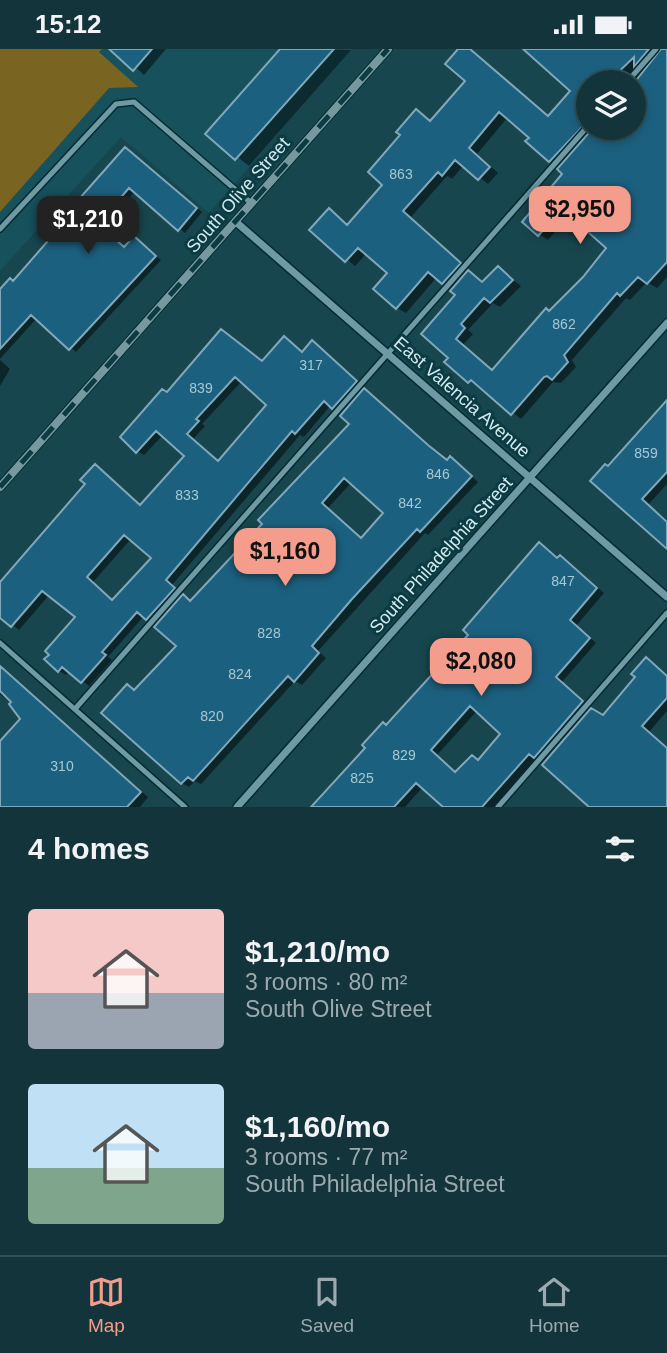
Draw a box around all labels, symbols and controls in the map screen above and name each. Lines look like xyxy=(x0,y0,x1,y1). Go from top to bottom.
text: 15:12 xyxy=(35,9,102,39)
map controls xyxy=(576,70,646,140)
button: layers xyxy=(576,70,646,140)
street label: South Olive Street xyxy=(183,133,293,257)
house number: 863 xyxy=(389,166,413,182)
pin: $2,950 xyxy=(523,187,637,246)
text: $2,950 xyxy=(545,196,615,222)
pin: $1,210 xyxy=(31,197,145,256)
text: $1,210 xyxy=(53,206,123,232)
house number: 862 xyxy=(552,316,576,332)
street label: East Valencia Avenue xyxy=(390,333,534,461)
house number: 317 xyxy=(299,357,323,373)
house number: 839 xyxy=(189,380,213,396)
house number: 859 xyxy=(634,445,658,461)
house number: 846 xyxy=(426,466,450,482)
street label: South Philadelphia Street xyxy=(366,473,516,637)
house number: 833 xyxy=(175,487,199,503)
house number: 842 xyxy=(398,495,422,511)
pin: $1,160 xyxy=(228,529,342,588)
text: $1,160 xyxy=(250,538,320,564)
house number: 847 xyxy=(551,573,575,589)
house number: 828 xyxy=(257,625,281,641)
pin: $2,080 xyxy=(424,639,538,698)
text: $2,080 xyxy=(446,648,516,674)
house number: 824 xyxy=(228,666,252,682)
house number: 820 xyxy=(200,708,224,724)
house number: 829 xyxy=(392,747,416,763)
house number: 310 xyxy=(50,758,74,774)
house number: 825 xyxy=(350,770,374,786)
icon: filters xyxy=(601,830,639,868)
text: 4 homes xyxy=(28,832,150,865)
text: $1,210/mo xyxy=(245,935,390,968)
icon: home xyxy=(84,937,168,1021)
text: 3 rooms · 80 m² xyxy=(245,969,407,995)
text: South Olive Street xyxy=(245,996,432,1022)
text: $1,160/mo xyxy=(245,1110,390,1143)
icon: home xyxy=(84,1112,168,1196)
text: 3 rooms · 77 m² xyxy=(245,1144,407,1170)
text: South Philadelphia Street xyxy=(245,1171,505,1197)
tab: Map xyxy=(87,1273,125,1337)
tab: Saved xyxy=(300,1273,354,1337)
tab: Home xyxy=(529,1273,580,1337)

